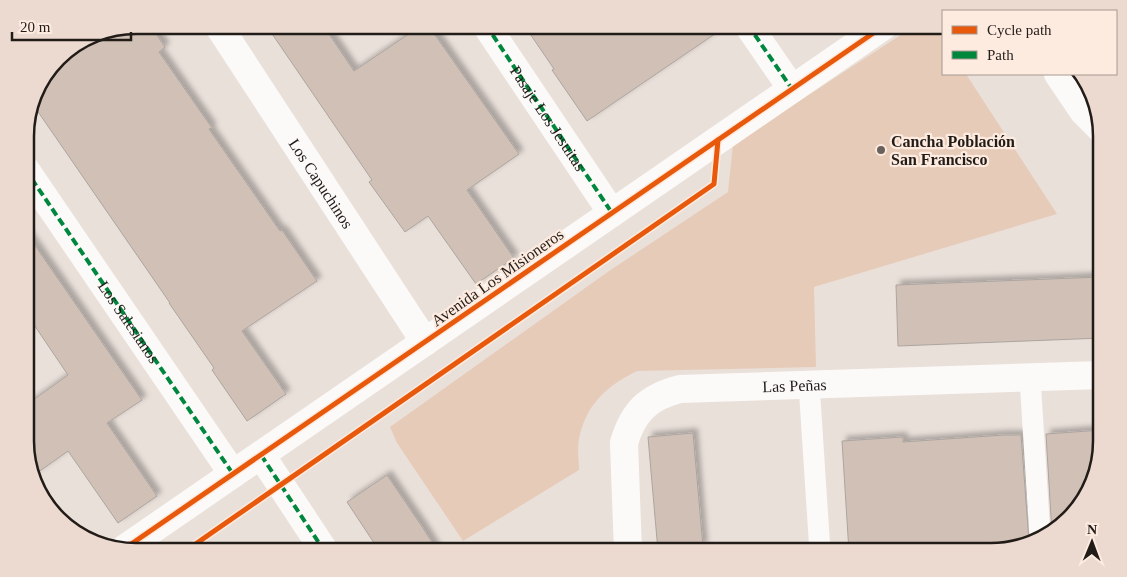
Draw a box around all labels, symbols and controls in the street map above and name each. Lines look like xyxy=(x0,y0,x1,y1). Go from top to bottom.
scale bar xyxy=(12,10,131,42)
legend xyxy=(942,10,1117,75)
text: 20 m xyxy=(20,19,51,35)
text: Cycle path xyxy=(987,22,1052,38)
text: Path xyxy=(987,47,1014,63)
street label: Pasaje Los Jesuitas xyxy=(507,63,589,174)
place label: Cancha Población San Francisco xyxy=(891,133,1015,168)
street label: Los Capuchinos xyxy=(285,136,356,232)
marker: Cancha Población San Francisco xyxy=(875,144,887,156)
street label: Avenida Los Misioneros xyxy=(428,225,566,329)
street label: Los Salesianos xyxy=(95,278,163,366)
street label: Las Peñas xyxy=(762,376,827,395)
north arrow xyxy=(1067,517,1117,567)
text: N xyxy=(1087,522,1097,537)

